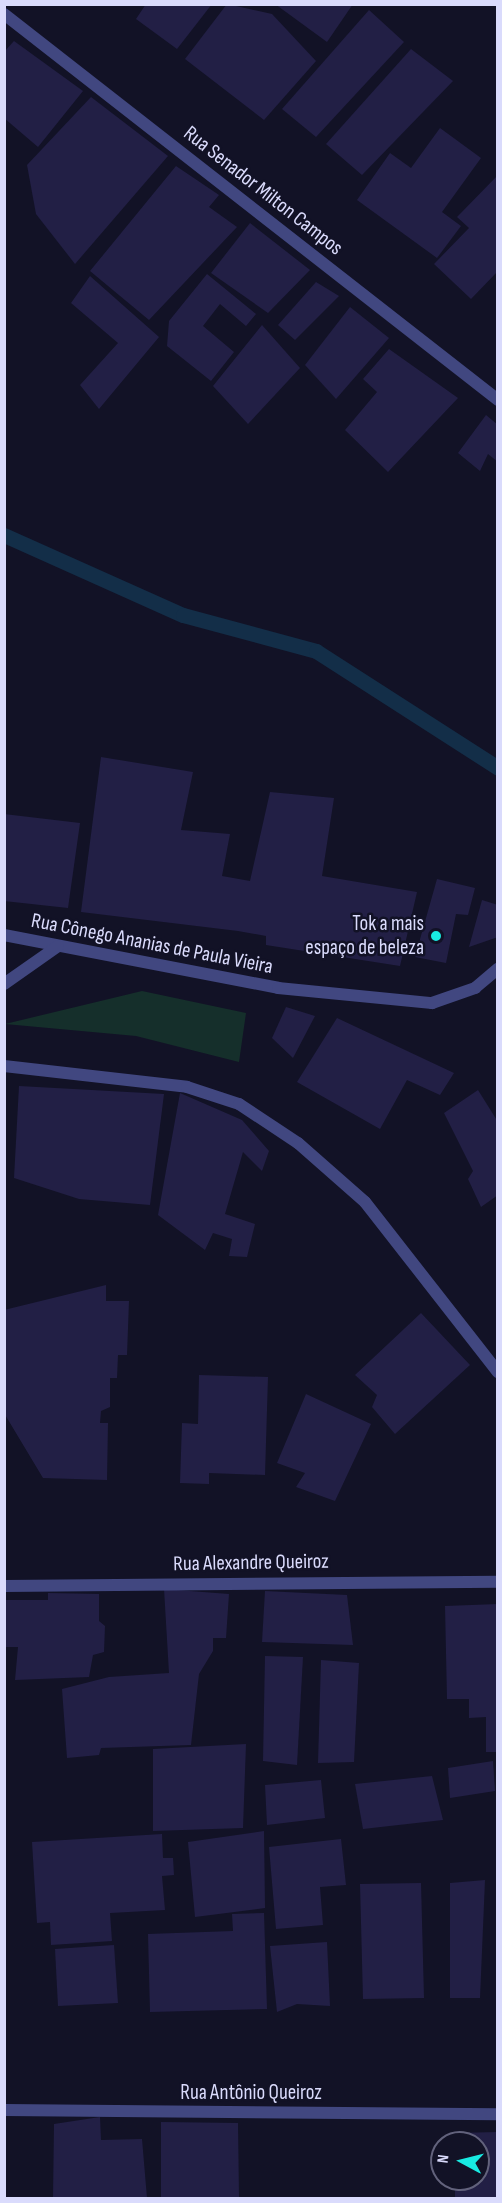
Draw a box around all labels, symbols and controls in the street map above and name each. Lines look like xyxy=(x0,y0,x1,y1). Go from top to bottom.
street label: Rua Senador Milton Campos xyxy=(178,121,348,261)
street label: Rua Cônego Ananias de Paula Vieira xyxy=(29,908,275,980)
place label: Tok a mais espaço de beleza xyxy=(305,911,424,961)
marker: Tok a mais espaço de beleza xyxy=(429,929,443,943)
street label: Rua Alexandre Queiroz xyxy=(173,1549,329,1577)
street label: Rua Antônio Queiroz xyxy=(180,2080,322,2106)
north arrow xyxy=(430,2131,490,2191)
text: N xyxy=(434,2154,454,2164)

